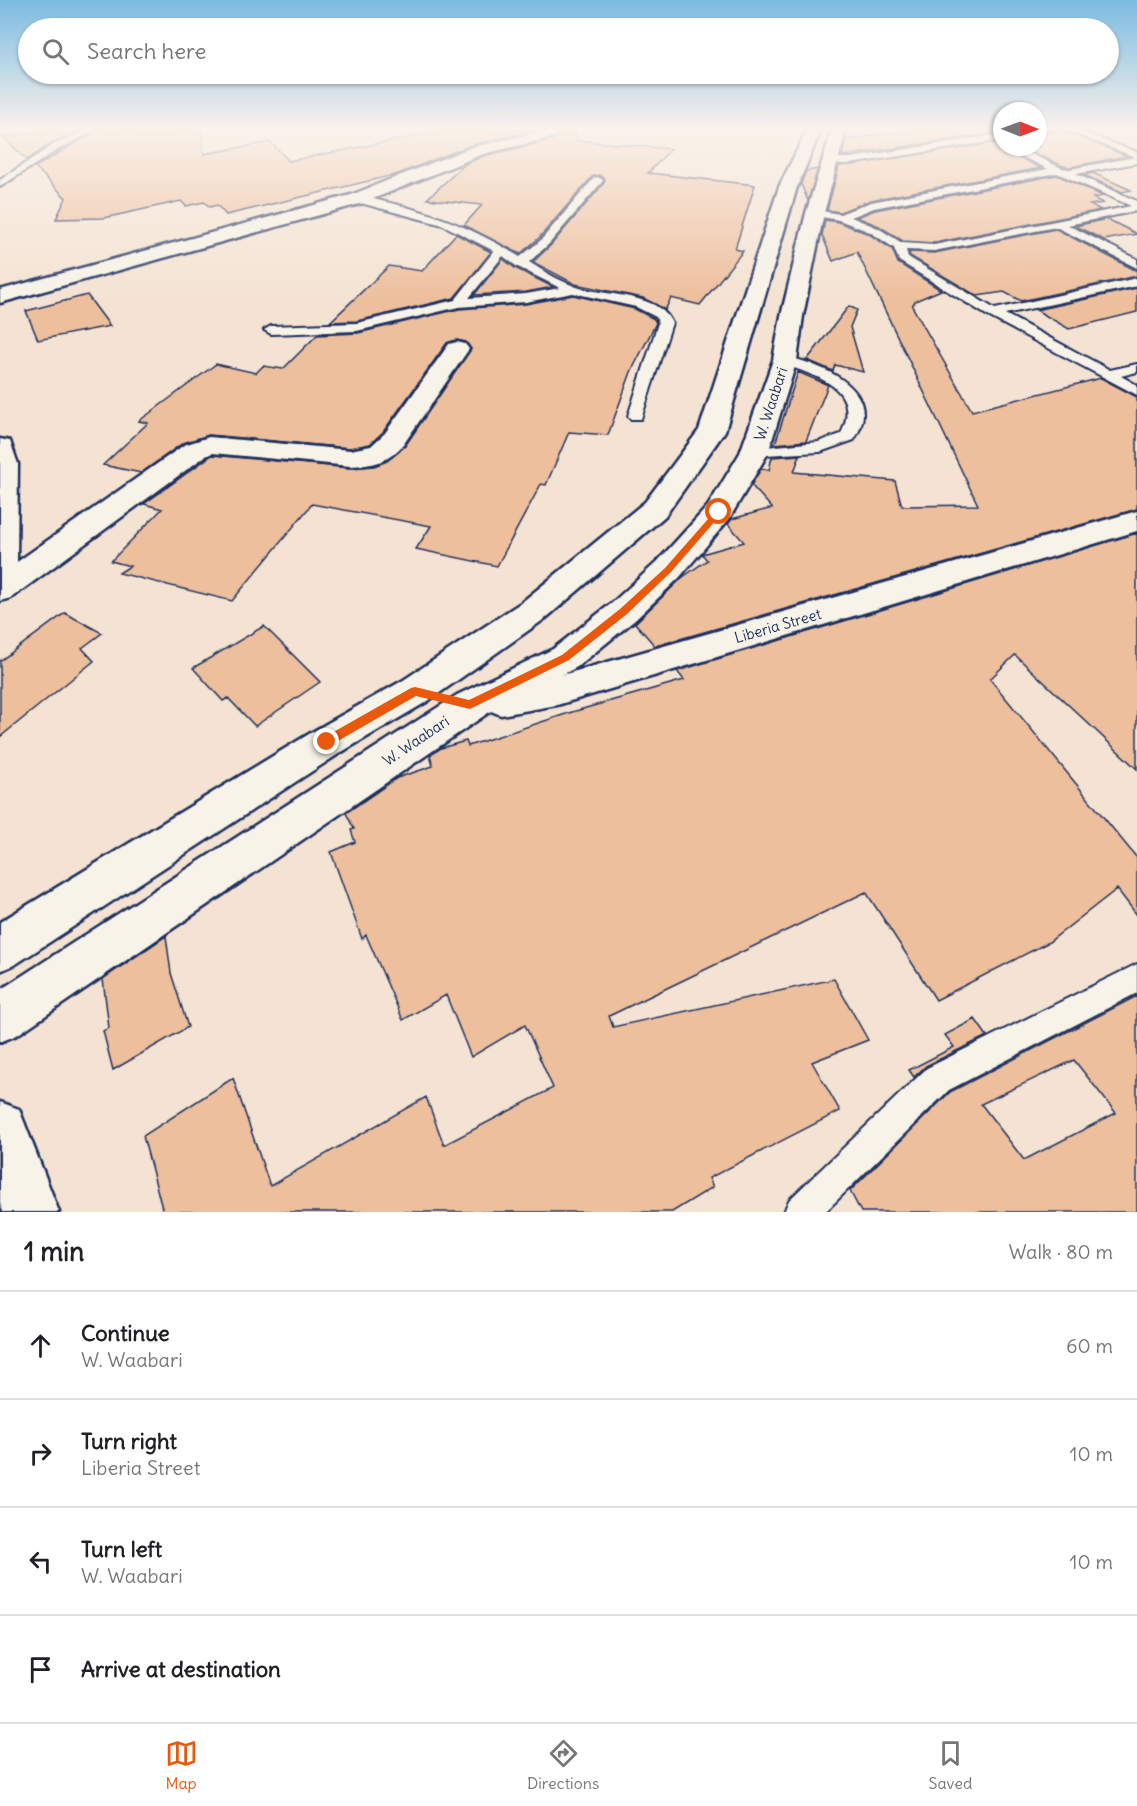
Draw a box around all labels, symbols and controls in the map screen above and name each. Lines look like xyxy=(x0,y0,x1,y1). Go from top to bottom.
search box xyxy=(18,18,1119,84)
icon: search xyxy=(39,35,72,68)
text: Search here xyxy=(87,37,206,65)
north arrow xyxy=(993,102,1047,156)
street label: W. Waabari xyxy=(750,365,791,443)
route start xyxy=(705,498,731,524)
street label: Liberia Street xyxy=(732,604,824,647)
street label: W. Waabari xyxy=(379,711,453,770)
route end xyxy=(313,728,339,754)
text: 1 min xyxy=(24,1235,84,1268)
text: Walk · 80 m xyxy=(1008,1239,1113,1264)
text: Continue xyxy=(81,1319,170,1347)
icon: ahead xyxy=(24,1329,57,1362)
text: 60 m xyxy=(1066,1333,1113,1358)
text: W. Waabari xyxy=(81,1347,183,1372)
text: Turn right xyxy=(81,1427,177,1455)
icon: right xyxy=(24,1437,57,1470)
text: 10 m xyxy=(1070,1441,1113,1466)
text: Liberia Street xyxy=(81,1455,200,1480)
text: Turn left xyxy=(81,1535,162,1563)
icon: left xyxy=(24,1545,57,1578)
text: 10 m xyxy=(1070,1549,1113,1574)
text: W. Waabari xyxy=(81,1563,183,1588)
icon: arrive xyxy=(24,1653,57,1686)
text: Arrive at destination xyxy=(81,1655,281,1683)
tab: Map xyxy=(165,1737,198,1793)
tab: Directions xyxy=(527,1737,599,1793)
tab: Saved xyxy=(929,1737,972,1793)

